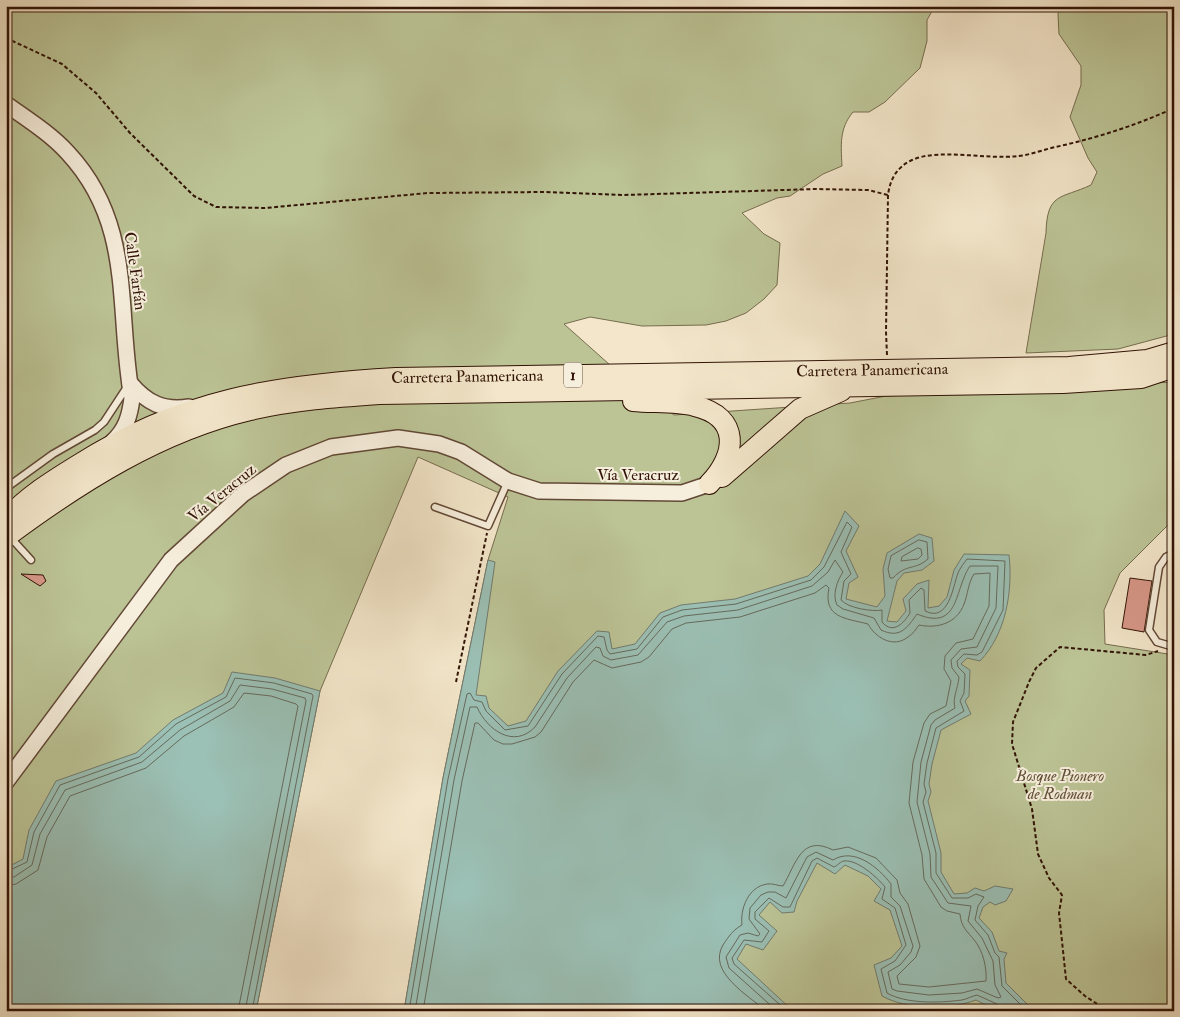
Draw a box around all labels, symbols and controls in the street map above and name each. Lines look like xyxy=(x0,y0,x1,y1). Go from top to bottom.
street label: Calle Farfán xyxy=(120,231,150,311)
street label: Carretera Panamericana xyxy=(796,359,949,381)
road number: 1 xyxy=(564,362,582,388)
street label: Carretera Panamericana xyxy=(391,366,544,388)
street label: Vía Veracruz xyxy=(184,459,260,527)
street label: Vía Veracruz xyxy=(597,465,679,485)
park label: Bosque Pionero de Rodman xyxy=(1015,766,1105,804)

